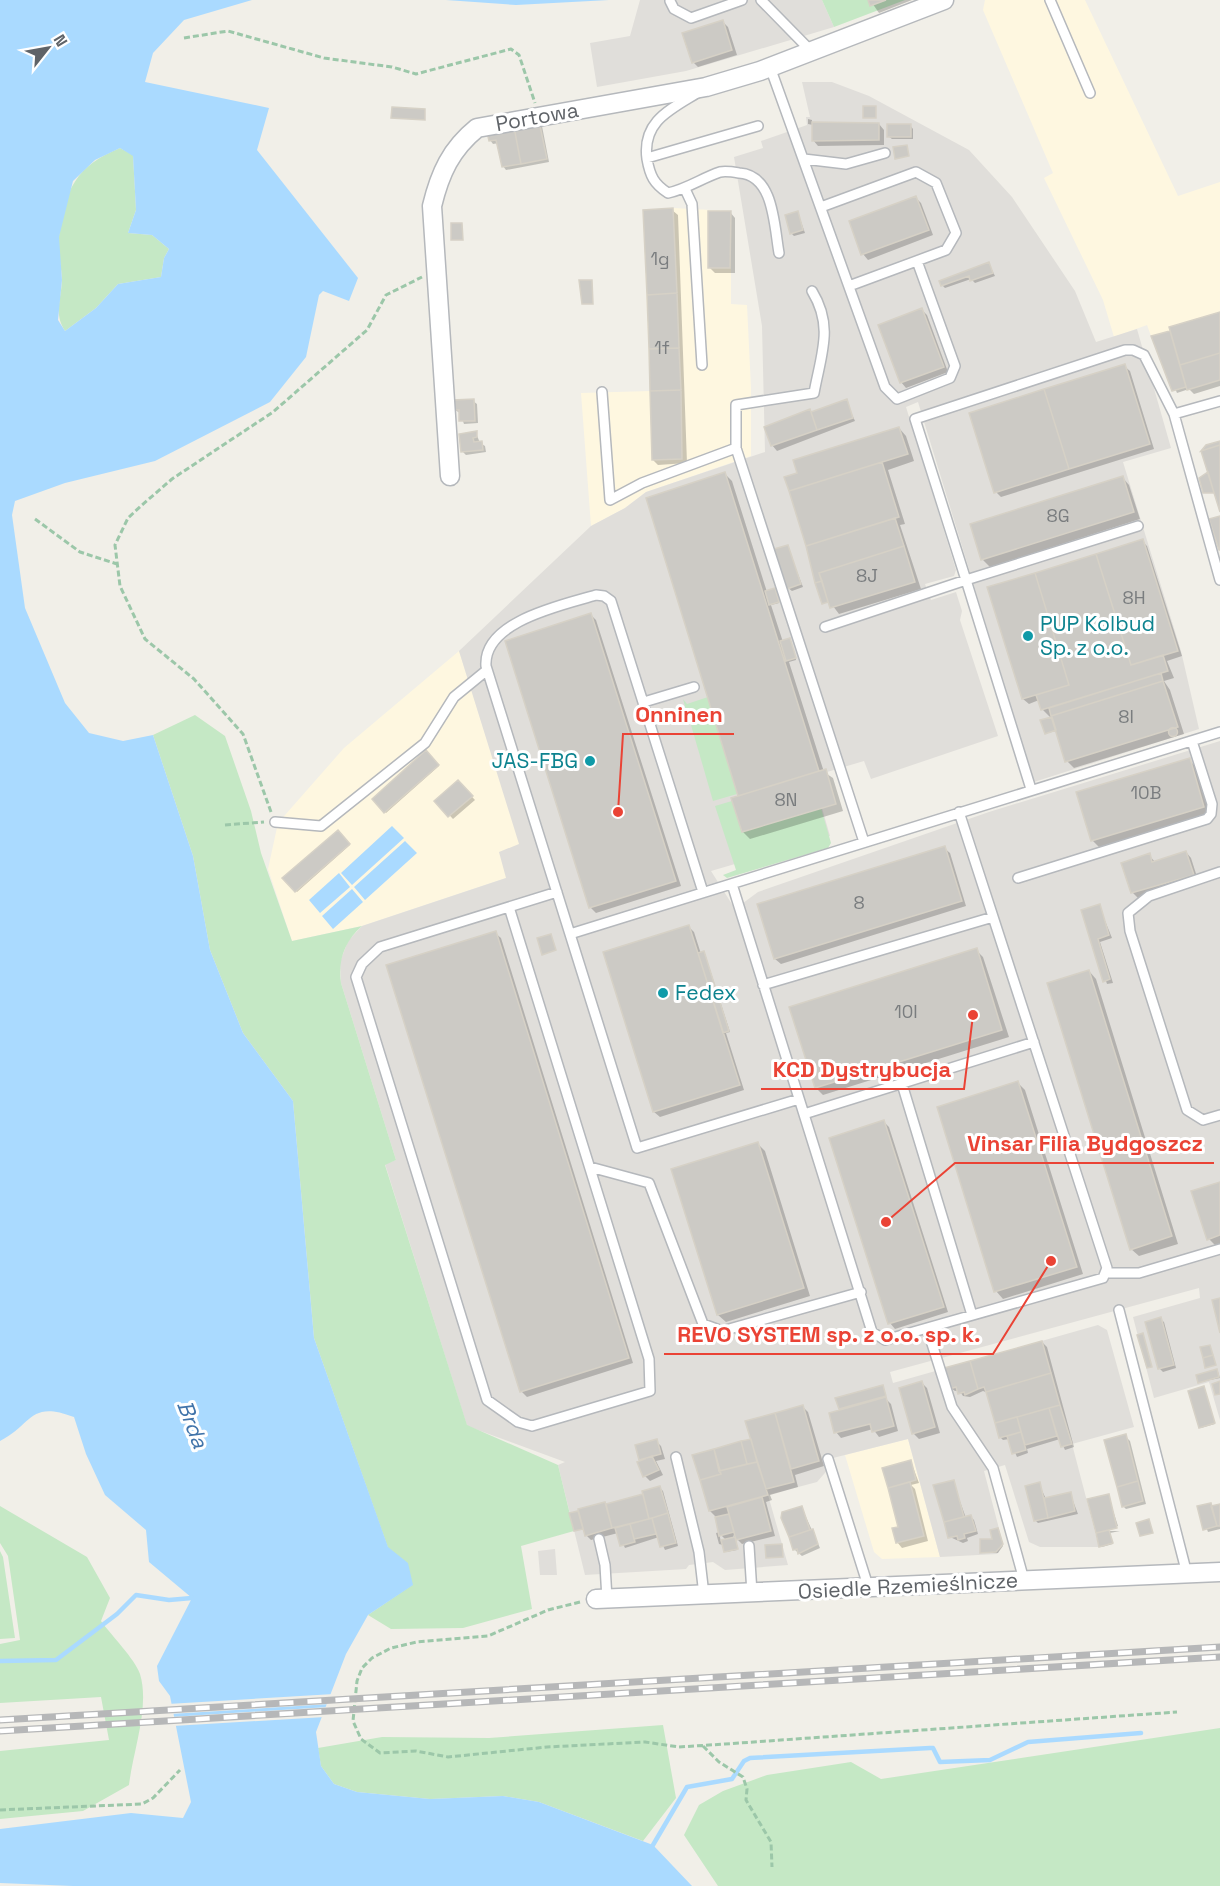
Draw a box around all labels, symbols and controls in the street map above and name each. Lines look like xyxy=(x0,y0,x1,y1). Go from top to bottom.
north arrow xyxy=(18,18,78,78)
text: N xyxy=(49,31,72,51)
street label: Portowa xyxy=(493,96,581,137)
house number: 1g xyxy=(650,247,670,270)
house number: 1f xyxy=(654,336,670,359)
house number: 8G xyxy=(1046,504,1070,527)
house number: 8J xyxy=(856,564,878,587)
house number: 8H xyxy=(1122,586,1146,609)
place label: PUP Kolbud Sp. z o.o. xyxy=(1040,610,1155,661)
marker: PUP Kolbud Sp. z o.o. xyxy=(1021,629,1035,643)
callout: Onninen xyxy=(623,694,734,734)
text: Onninen xyxy=(635,700,723,728)
house number: 8I xyxy=(1118,705,1134,728)
place label: JAS-FBG xyxy=(491,747,578,774)
marker: JAS-FBG xyxy=(583,754,597,768)
house number: 10B xyxy=(1131,781,1161,804)
house number: 8N xyxy=(774,788,798,811)
house number: 8 xyxy=(853,891,865,914)
place label: Fedex xyxy=(675,979,736,1006)
marker: Fedex xyxy=(656,986,670,1000)
house number: 10I xyxy=(894,1000,918,1023)
callout: KCD Dystrybucja xyxy=(761,1049,964,1089)
text: KCD Dystrybucja xyxy=(773,1055,951,1083)
callout: Vinsar Filia Bydgoszcz xyxy=(955,1123,1214,1163)
text: Vinsar Filia Bydgoszcz xyxy=(967,1129,1203,1157)
callout: REVO SYSTEM sp. z o.o. sp. k. xyxy=(664,1314,993,1354)
text: REVO SYSTEM sp. z o.o. sp. k. xyxy=(677,1320,981,1348)
water label: Brda xyxy=(171,1396,215,1452)
street label: Osiedle Rzemieślnicze xyxy=(797,1566,1019,1605)

